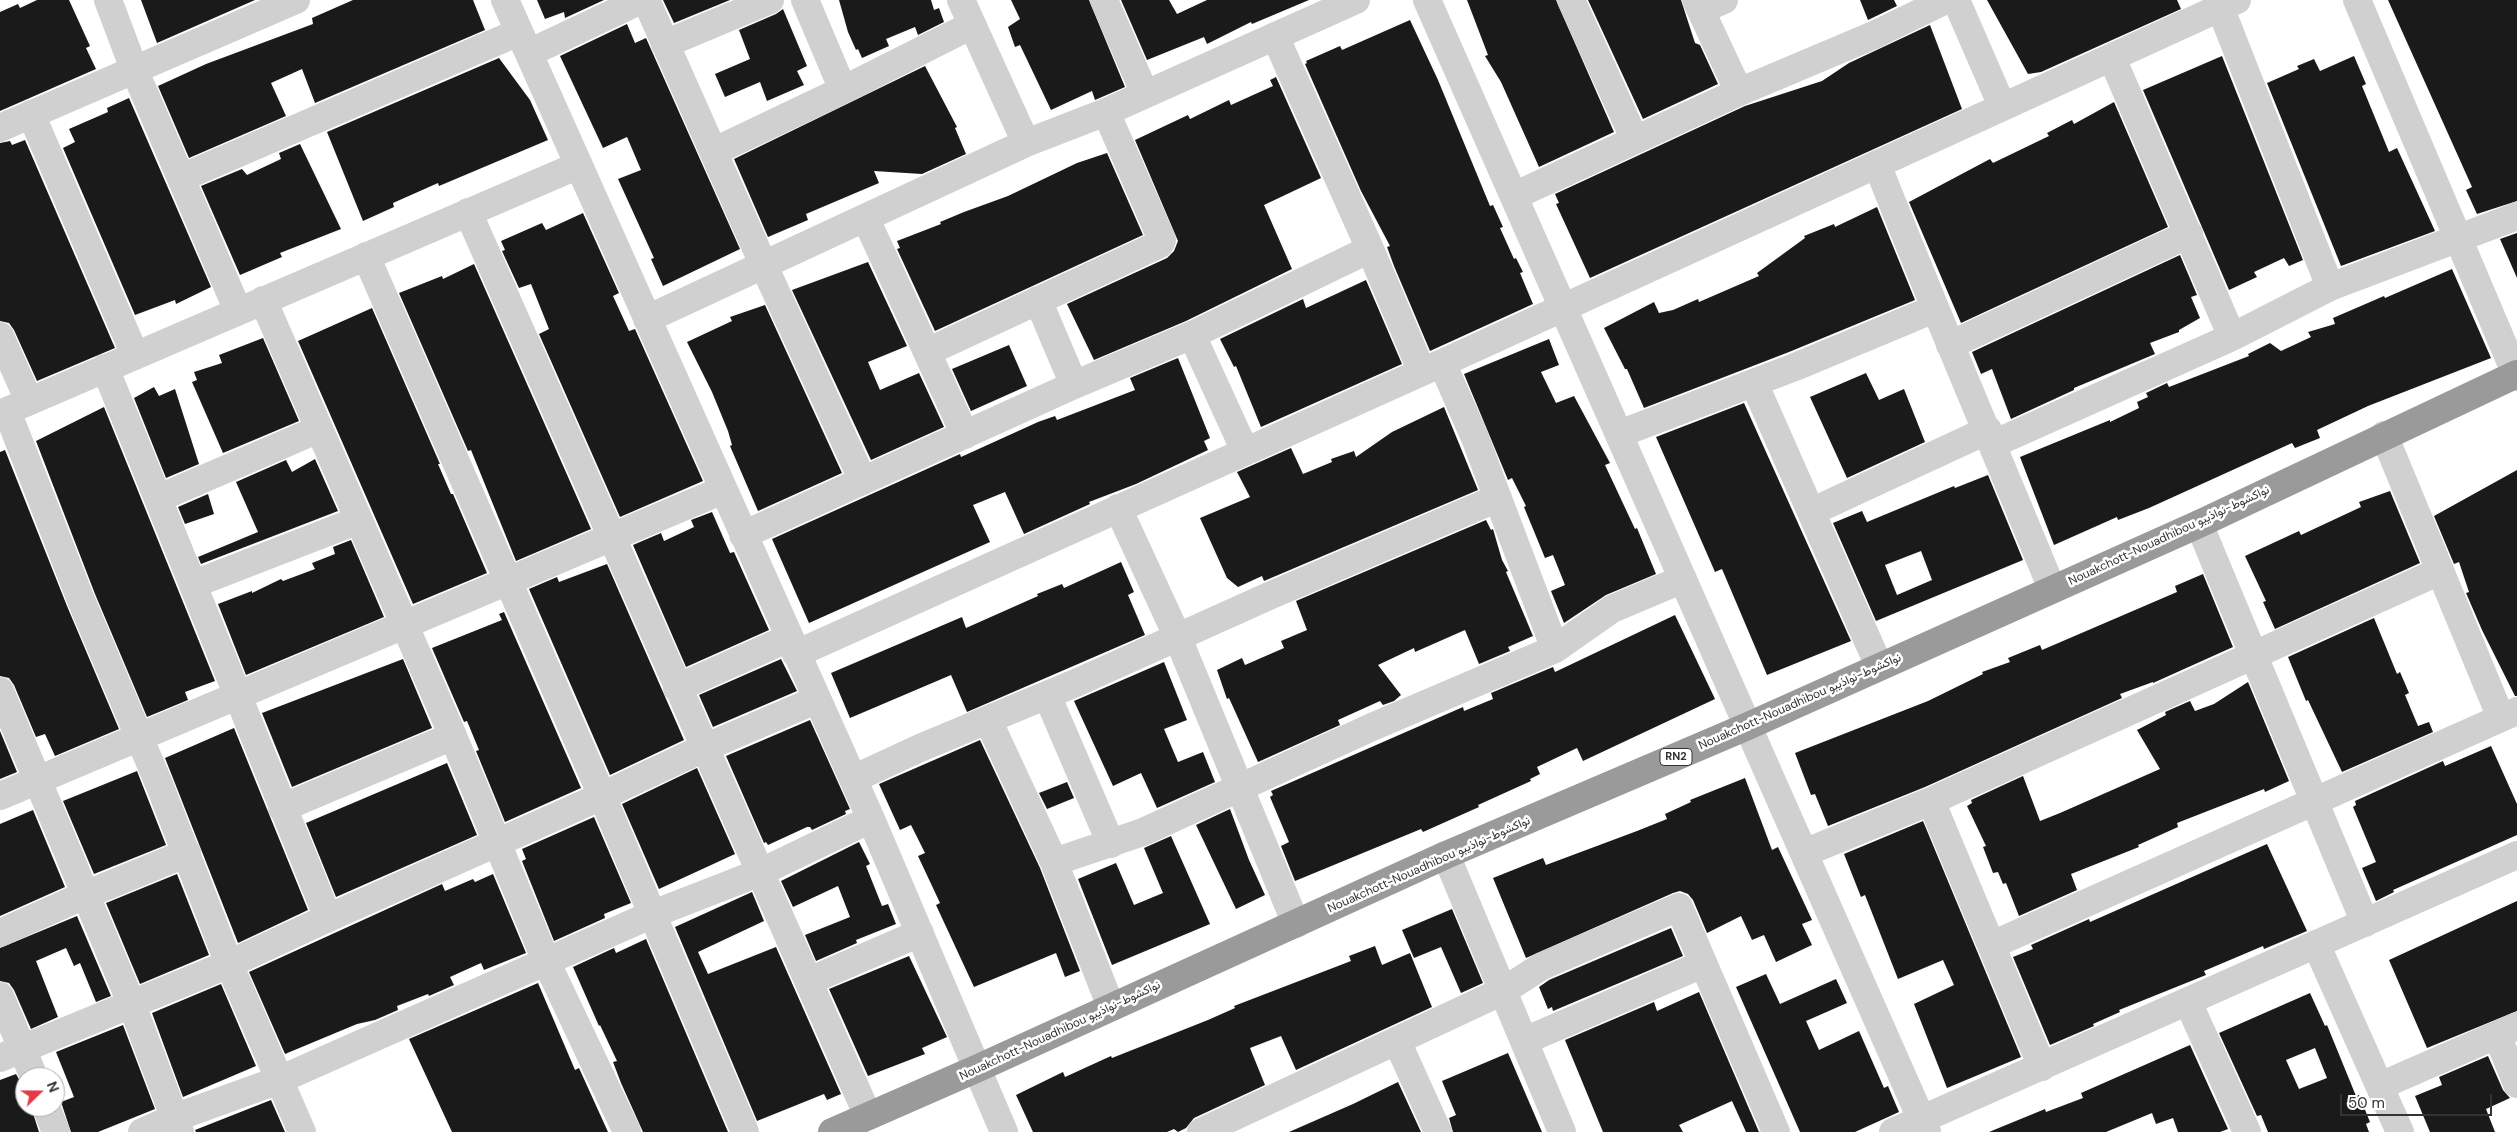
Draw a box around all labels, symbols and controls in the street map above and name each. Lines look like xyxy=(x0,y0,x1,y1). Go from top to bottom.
street label: Nouakchott-Nouadhibou نواكشوط-نواذيبو xyxy=(2066,483,2272,589)
street label: Nouakchott-Nouadhibou نواكشوط-نواذيبو xyxy=(1697,651,1903,753)
road number: RN2 xyxy=(1660,749,1692,766)
street label: Nouakchott-Nouadhibou نواكشوط-نواذيبو xyxy=(1326,814,1532,916)
street label: Nouakchott-Nouadhibou نواكشوط-نواذيبو xyxy=(957,978,1163,1084)
north arrow xyxy=(15,1067,65,1117)
text: N xyxy=(43,1079,63,1095)
scale bar xyxy=(2342,1084,2494,1116)
text: 50 m xyxy=(2348,1093,2385,1113)

